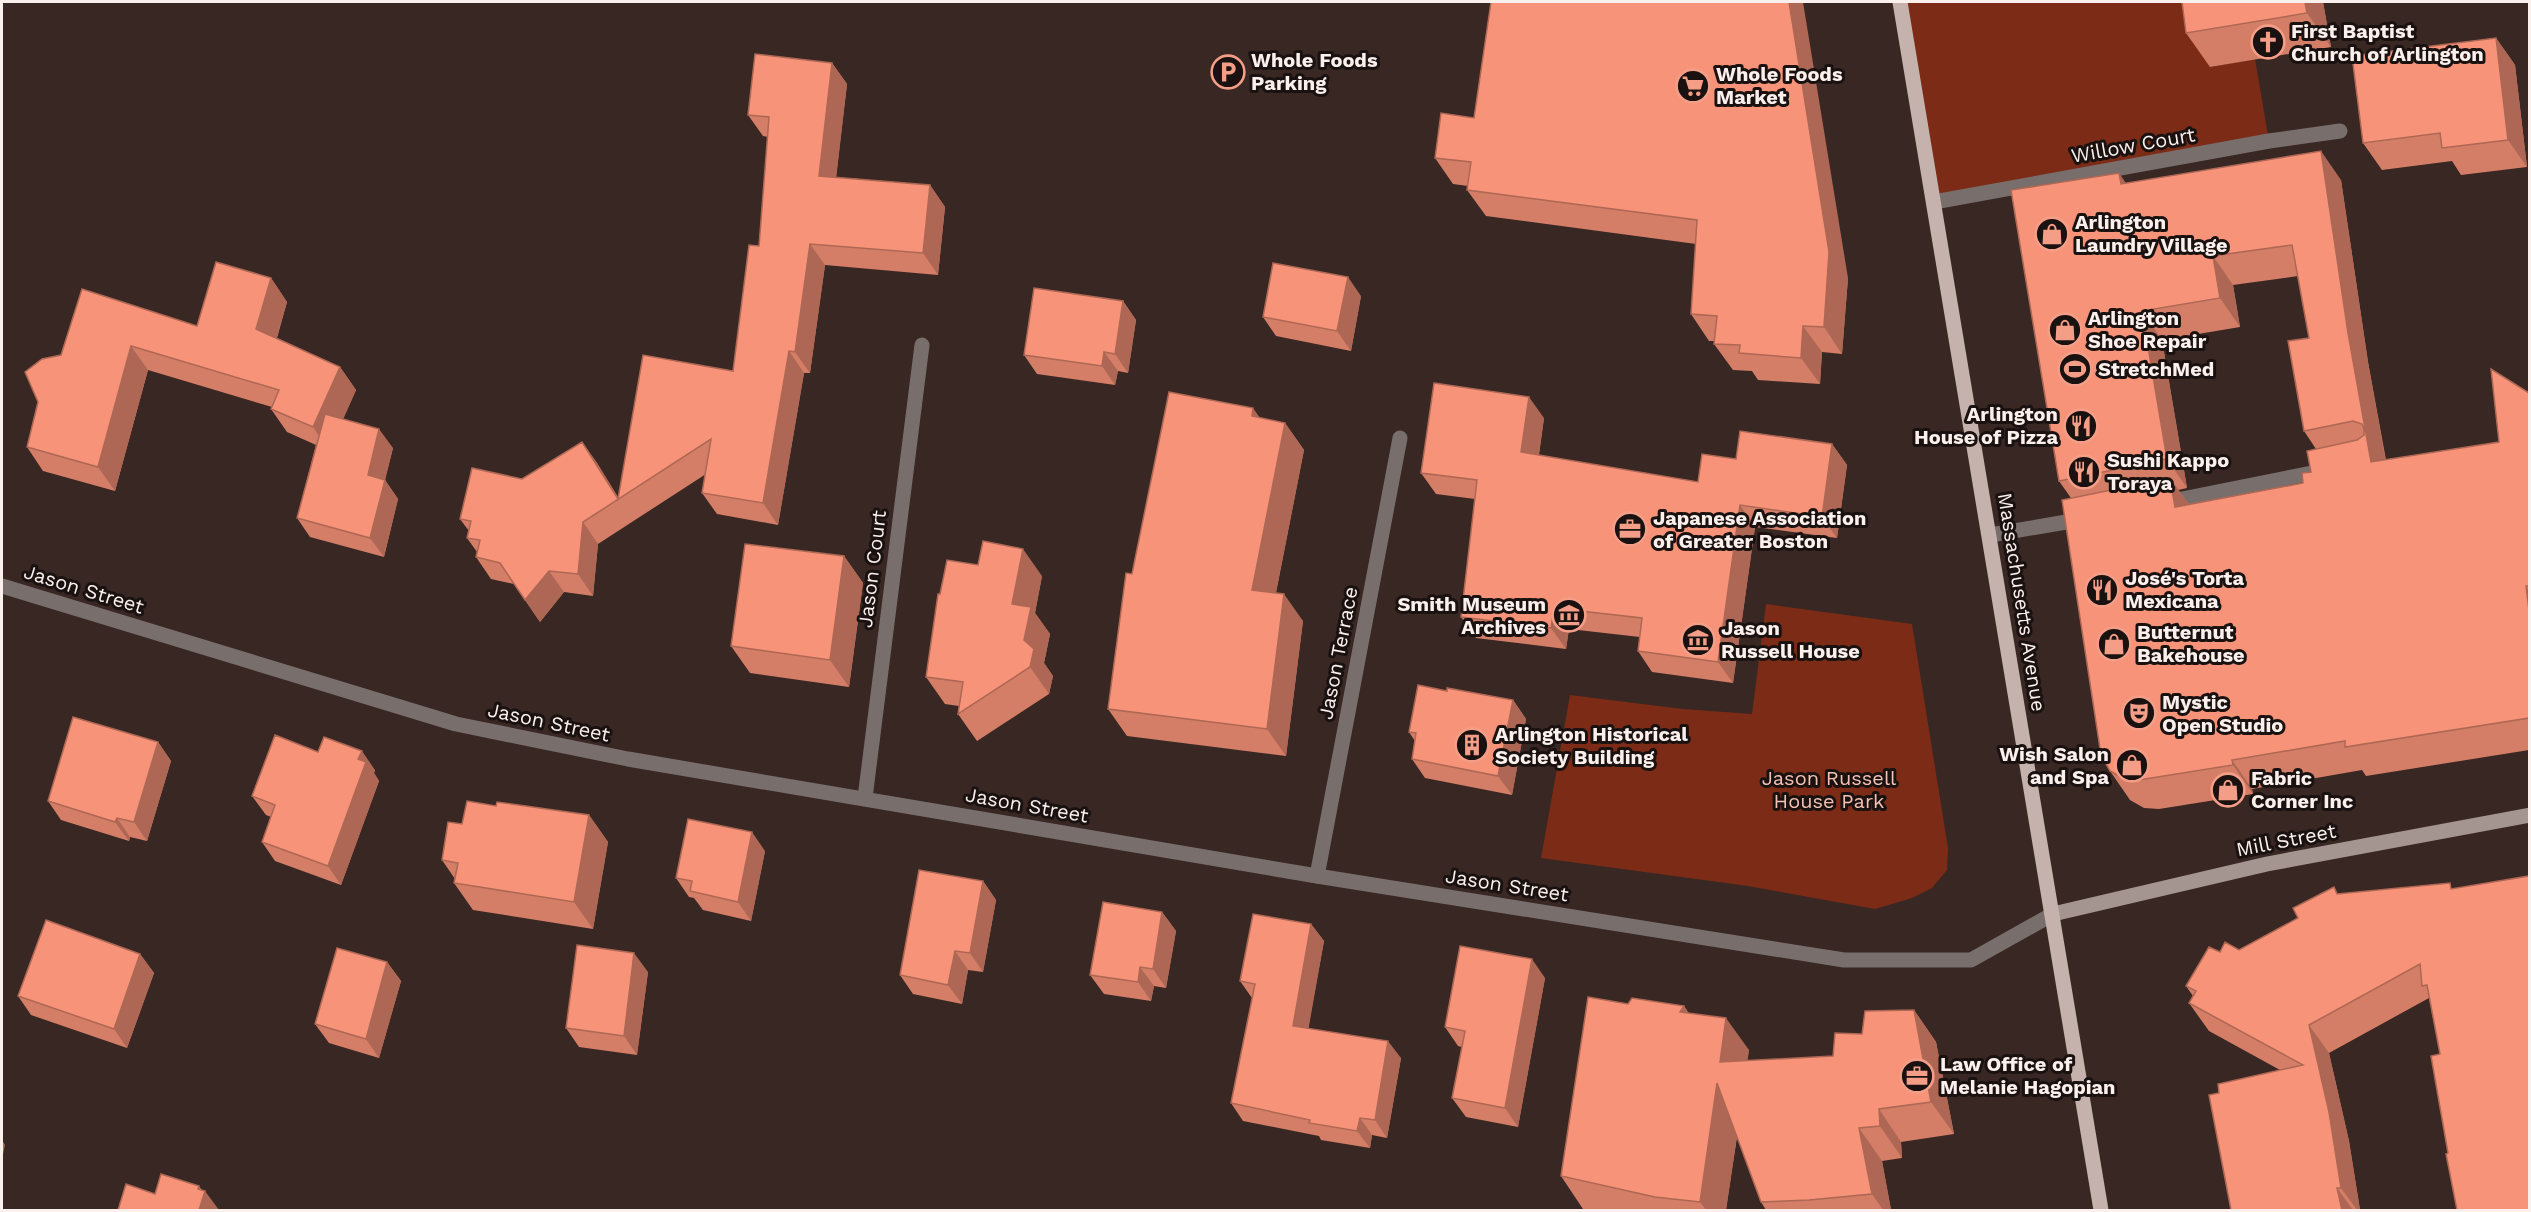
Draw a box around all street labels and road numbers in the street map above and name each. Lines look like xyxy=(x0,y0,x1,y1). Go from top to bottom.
street label: Willow Court xyxy=(2069,122,2198,168)
street label: Massachusetts Avenue xyxy=(1993,491,2051,713)
street label: Jason Court xyxy=(853,508,891,629)
street label: Jason Street xyxy=(21,559,147,619)
street label: Jason Terrace xyxy=(1313,584,1363,722)
street label: Jason Street xyxy=(486,697,613,747)
street label: Jason Street xyxy=(964,782,1091,828)
street label: Mill Street xyxy=(2234,818,2338,861)
street label: Jason Street xyxy=(1444,863,1571,907)

